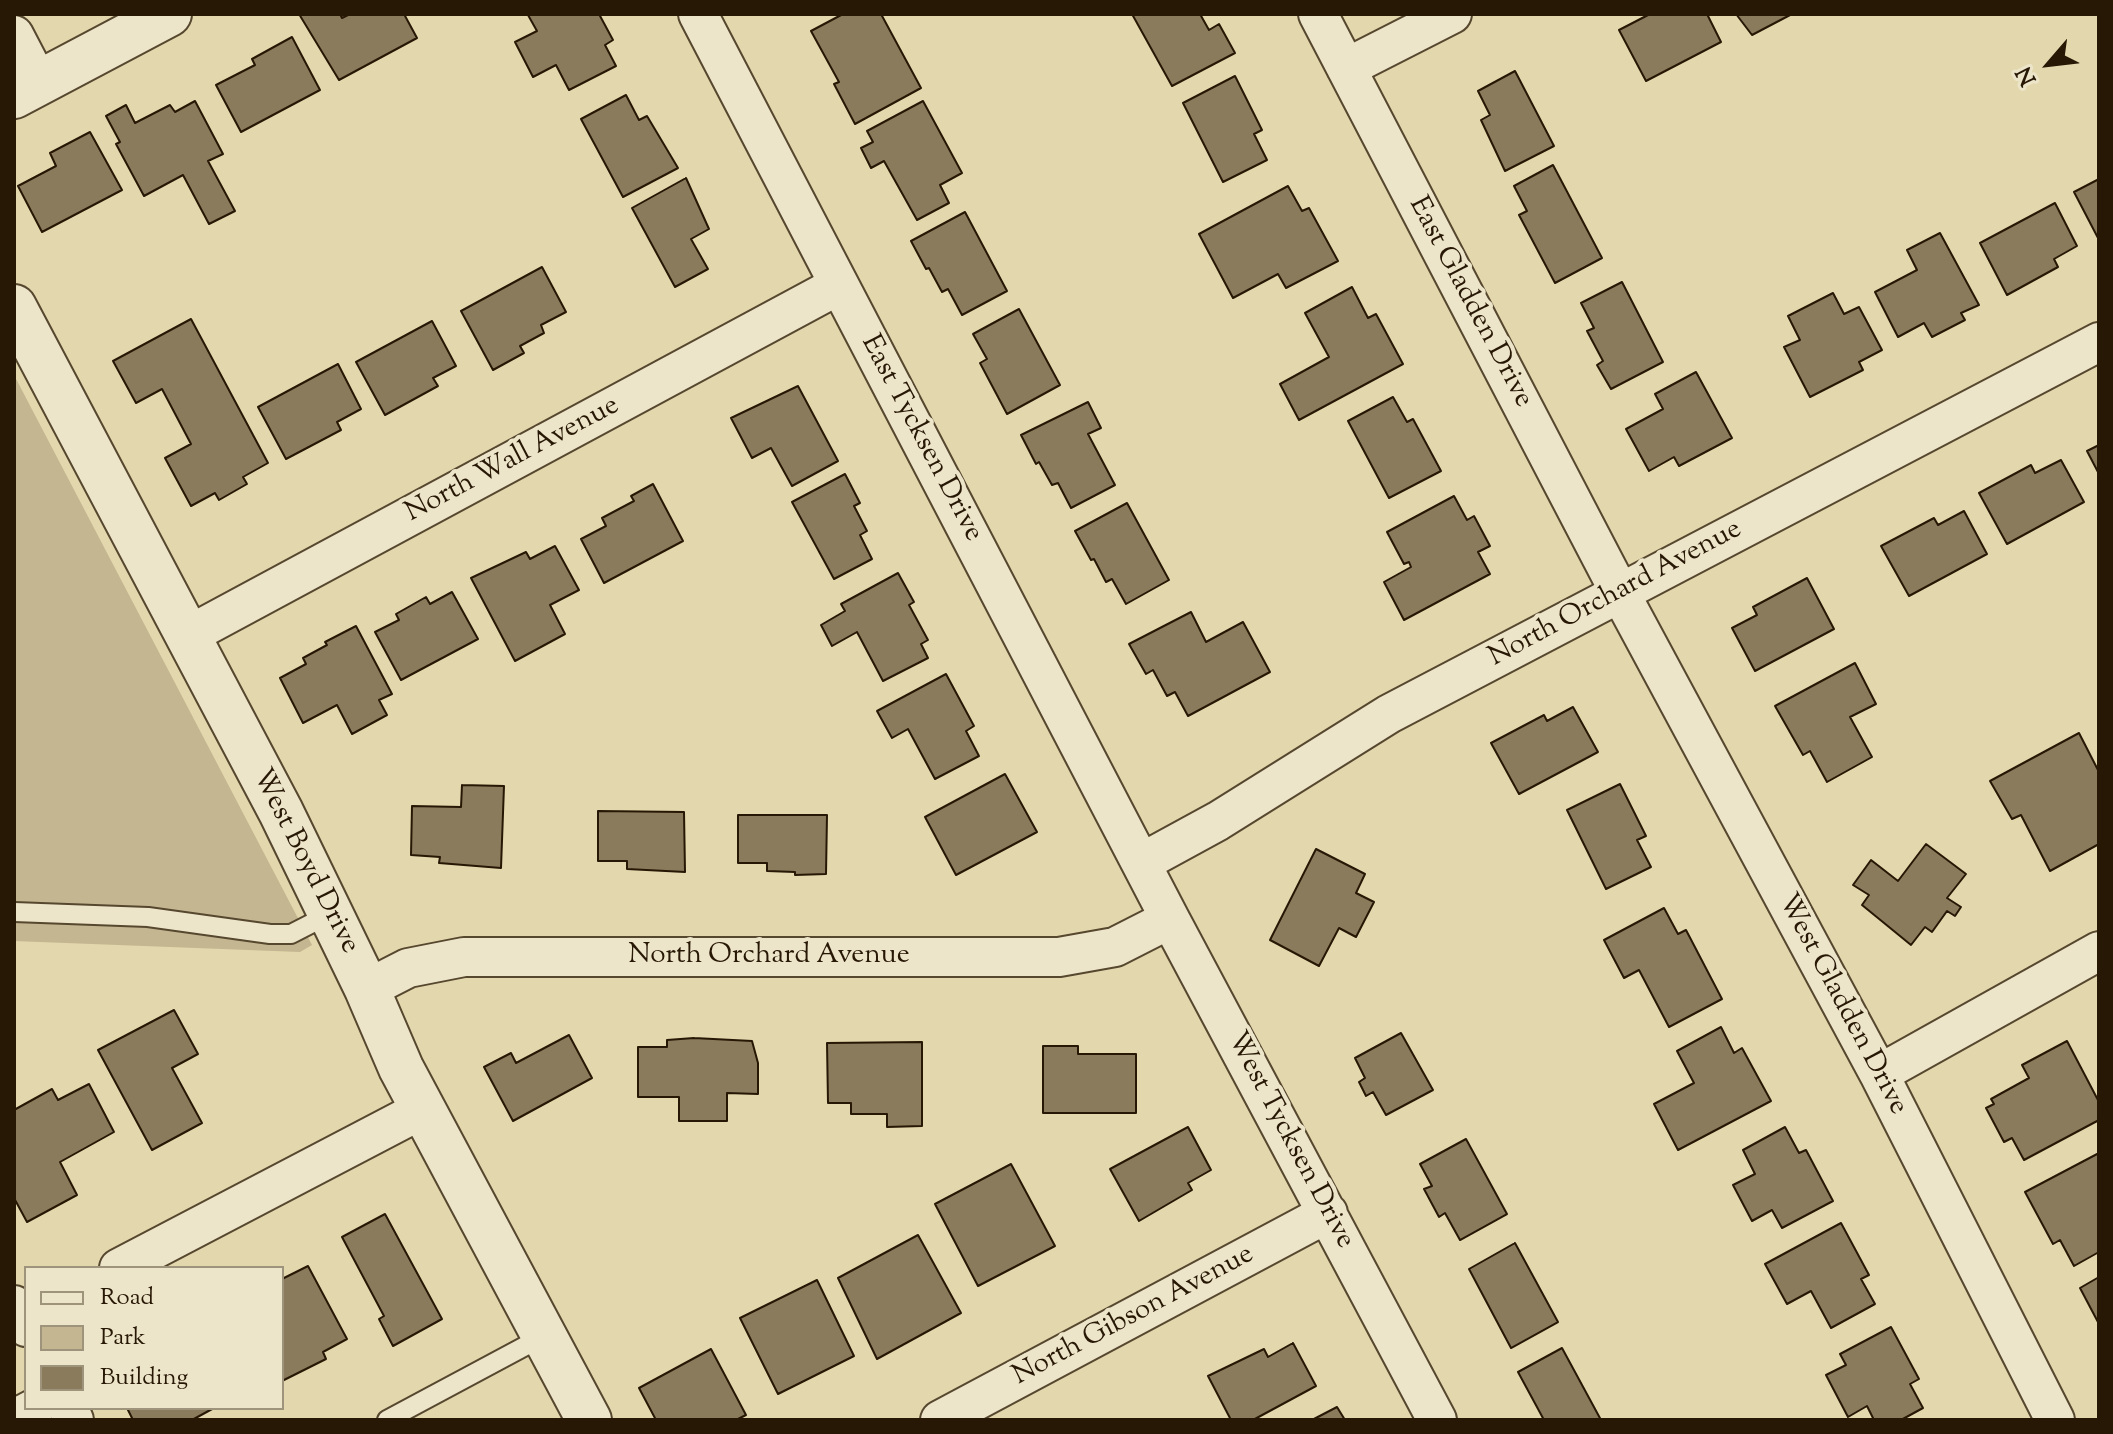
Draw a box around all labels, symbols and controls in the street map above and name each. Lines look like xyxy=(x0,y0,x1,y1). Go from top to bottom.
north arrow xyxy=(2009,24,2089,104)
text: N xyxy=(2010,60,2046,91)
street label: East Gladden Drive xyxy=(1399,192,1539,414)
street label: East Tycksen Drive xyxy=(851,330,989,548)
street label: North Wall Avenue xyxy=(400,390,626,532)
street label: North Orchard Avenue xyxy=(1484,514,1748,676)
street label: West Boyd Drive xyxy=(243,764,365,960)
street label: West Gladden Drive xyxy=(1769,889,1913,1121)
street label: North Orchard Avenue xyxy=(628,940,910,974)
street label: West Tycksen Drive xyxy=(1218,1027,1360,1255)
street label: North Gibson Avenue xyxy=(1008,1239,1260,1395)
legend xyxy=(24,1266,284,1410)
text: Road xyxy=(100,1281,154,1315)
text: Park xyxy=(100,1321,146,1355)
text: Building xyxy=(100,1361,188,1395)

